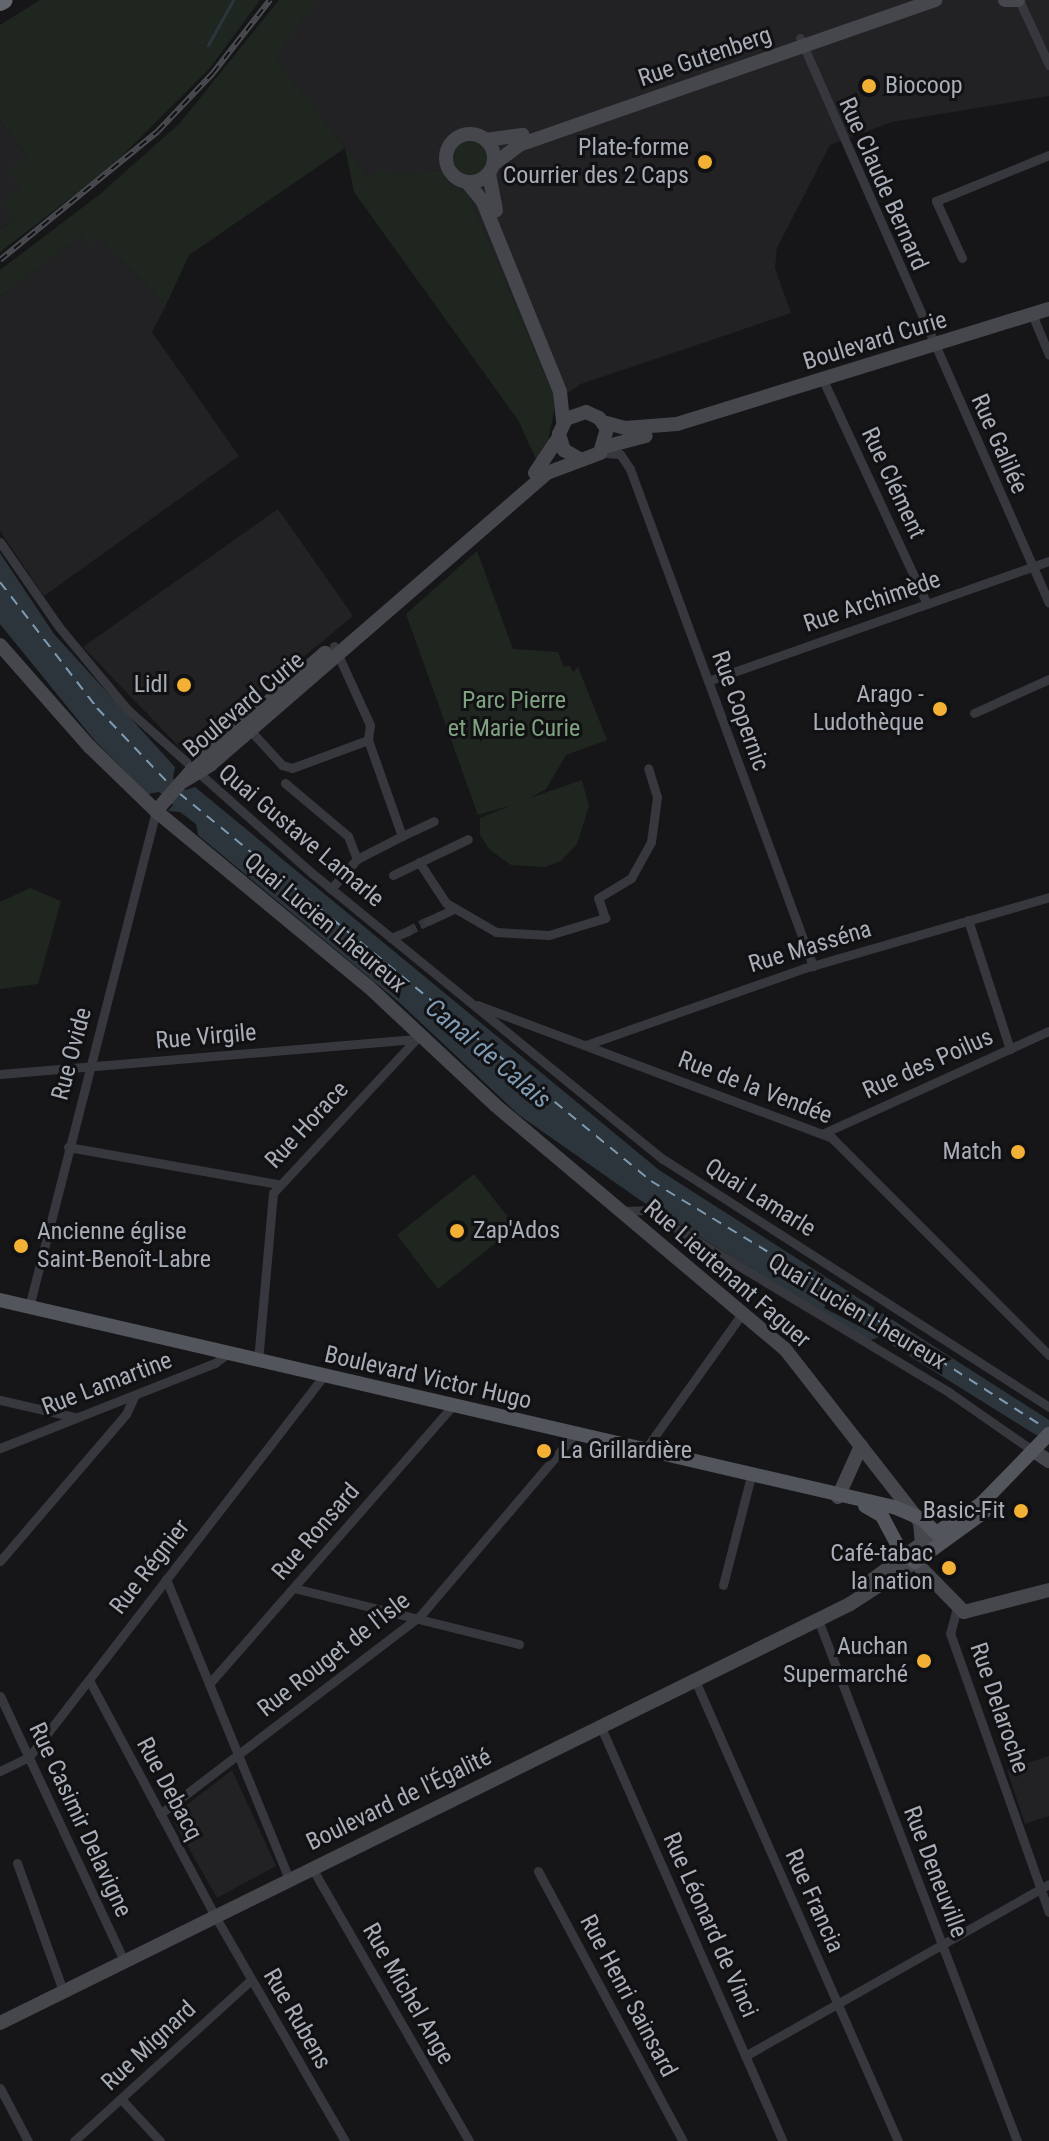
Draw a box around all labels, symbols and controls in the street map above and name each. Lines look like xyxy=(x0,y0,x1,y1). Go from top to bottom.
street label: Rue Gutenberg xyxy=(635,21,775,93)
place label: Biocoop xyxy=(885,72,963,100)
marker: Biocoop xyxy=(860,77,878,95)
street label: Rue Claude Bernard xyxy=(832,93,934,275)
place label: Plate-forme Courrier des 2 Caps xyxy=(503,134,689,190)
marker: Plate-forme Courrier des 2 Caps xyxy=(696,153,714,171)
street label: Boulevard Curie xyxy=(800,305,950,377)
street label: Rue Galilée xyxy=(964,390,1034,498)
street label: Rue Clément xyxy=(855,423,931,543)
street label: Rue Archimède xyxy=(800,565,944,639)
street label: Boulevard Curie xyxy=(178,646,310,764)
street label: Rue Copernic xyxy=(705,647,775,775)
place label: Lidl xyxy=(134,671,168,699)
marker: Lidl xyxy=(175,676,193,694)
place label: Arago - Ludothèque xyxy=(813,681,924,737)
park label: Parc Pierre et Marie Curie xyxy=(448,687,580,743)
marker: Arago - Ludothèque xyxy=(931,700,949,718)
street label: Quai Gustave Lamarle xyxy=(212,758,390,914)
street label: Quai Lucien Lheureux xyxy=(238,847,412,999)
street label: Rue Masséna xyxy=(745,915,875,979)
water label: Canal de Calais xyxy=(419,992,557,1116)
street label: Rue Ovide xyxy=(46,1005,98,1103)
street label: Rue Virgile xyxy=(154,1018,258,1056)
street label: Rue des Poilus xyxy=(858,1022,998,1106)
street label: Rue de la Vendée xyxy=(674,1045,836,1131)
street label: Rue Horace xyxy=(259,1075,355,1175)
place label: Match xyxy=(943,1138,1002,1166)
marker: Match xyxy=(1009,1143,1027,1161)
street label: Quai Lamarle xyxy=(699,1153,821,1243)
street label: Rue Lieutenant Faguer xyxy=(638,1194,816,1354)
place label: Zap'Ados xyxy=(473,1217,560,1245)
place label: Ancienne église Saint-Benoît-Labre xyxy=(37,1218,211,1274)
marker: Zap'Ados xyxy=(448,1222,466,1240)
marker: Ancienne église Saint-Benoît-Labre xyxy=(12,1237,30,1255)
street label: Quai Lucien Lheureux xyxy=(763,1248,951,1376)
street label: Boulevard Victor Hugo xyxy=(322,1340,534,1416)
street label: Rue Lamartine xyxy=(38,1346,176,1422)
place label: La Grillardière xyxy=(560,1437,692,1465)
marker: La Grillardière xyxy=(535,1442,553,1460)
street label: Rue Ronsard xyxy=(266,1478,366,1586)
place label: Basic-Fit xyxy=(923,1497,1005,1525)
marker: Basic-Fit xyxy=(1012,1502,1030,1520)
street label: Rue Régnier xyxy=(104,1514,196,1620)
place label: Café-tabac la nation xyxy=(830,1540,933,1596)
marker: Café-tabac la nation xyxy=(940,1559,958,1577)
street label: Rue Rouget de l'Isle xyxy=(252,1587,416,1723)
place label: Auchan Supermarché xyxy=(783,1633,908,1689)
street label: Rue Delaroche xyxy=(963,1639,1035,1777)
marker: Auchan Supermarché xyxy=(915,1652,933,1670)
street label: Rue Casimir Delavigne xyxy=(22,1718,138,1922)
street label: Rue Debacq xyxy=(130,1733,208,1845)
street label: Boulevard de l'Égalité xyxy=(302,1743,496,1857)
street label: Rue Deneuville xyxy=(897,1802,973,1942)
street label: Rue Léonard de Vinci xyxy=(656,1828,764,2022)
street label: Rue Francia xyxy=(778,1845,850,1957)
street label: Rue Henri Sainsard xyxy=(573,1910,683,2082)
street label: Rue Michel Ange xyxy=(356,1918,460,2070)
street label: Rue Rubens xyxy=(257,1964,337,2074)
street label: Rue Mignard xyxy=(96,1995,202,2097)

